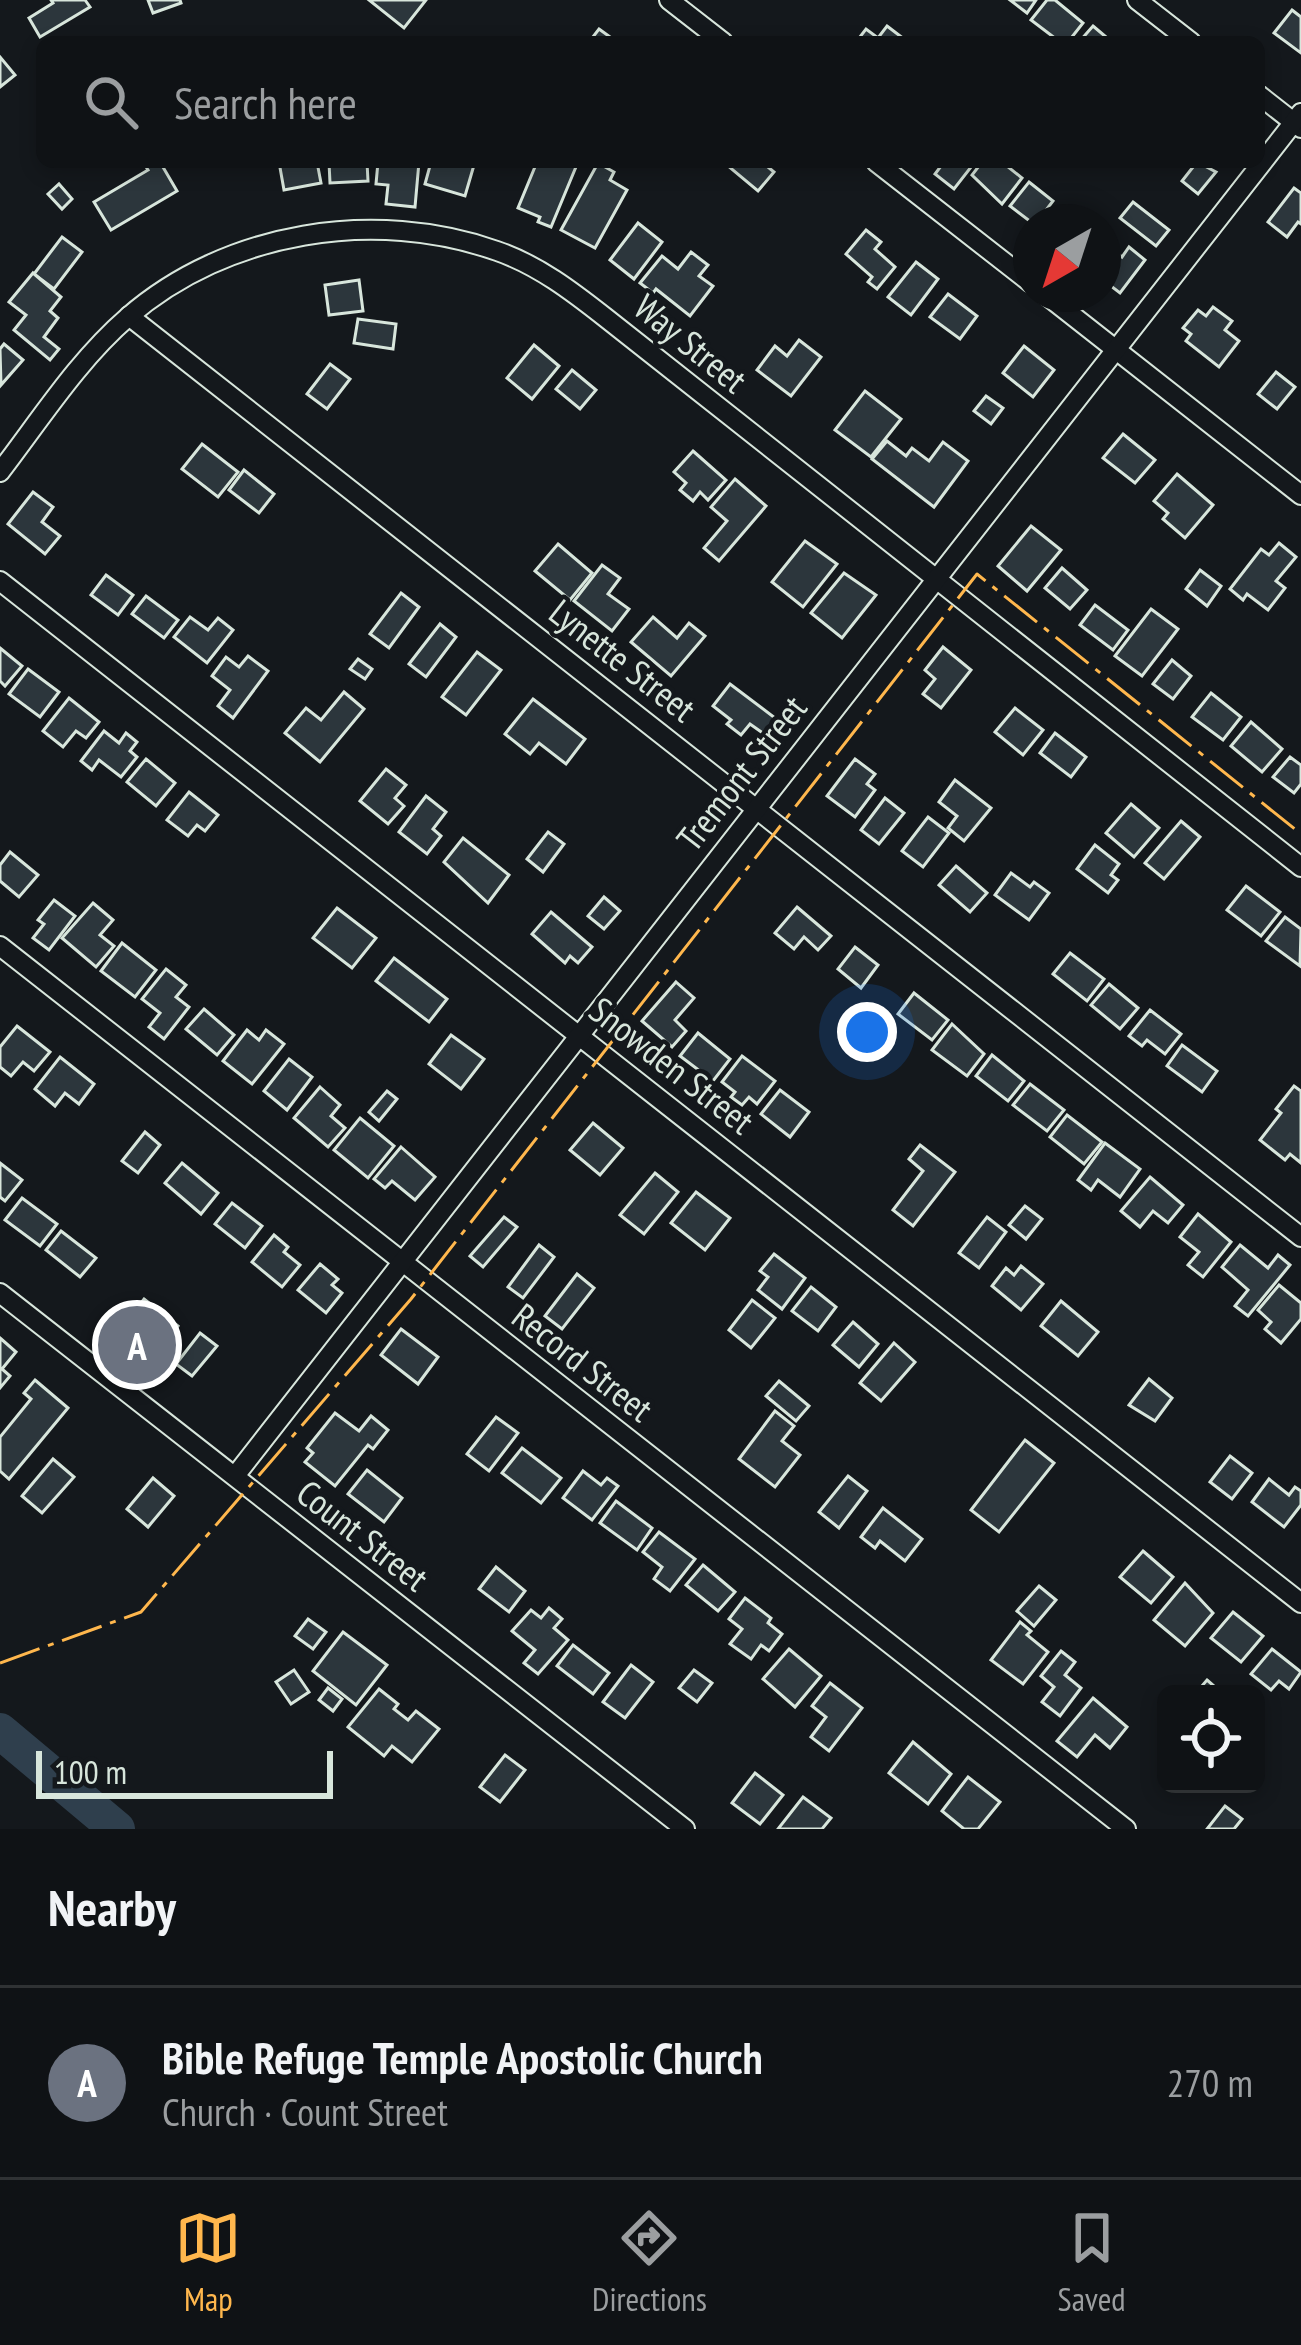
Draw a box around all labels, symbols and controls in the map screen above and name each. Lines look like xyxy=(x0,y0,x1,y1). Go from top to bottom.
search box xyxy=(36,36,1265,168)
icon: search xyxy=(78,69,144,135)
text: Search here xyxy=(174,73,357,131)
north arrow xyxy=(1013,204,1121,312)
street label: Way Street xyxy=(625,283,757,403)
street label: Lynette Street xyxy=(540,588,706,732)
street label: Tremont Street xyxy=(666,686,816,860)
street label: Snowden Street xyxy=(580,986,764,1144)
your location xyxy=(837,1002,897,1062)
street label: Record Street xyxy=(503,1292,663,1432)
pin: A xyxy=(98,1300,176,1390)
street label: Count Street xyxy=(288,1469,438,1601)
map controls xyxy=(1157,1685,1265,1793)
button: locate xyxy=(1157,1685,1265,1793)
scale bar xyxy=(36,1745,333,1798)
text: 100 m xyxy=(54,1750,127,1793)
text: Nearby xyxy=(48,1874,176,1940)
text: Bible Refuge Temple Apostolic Church xyxy=(162,2028,763,2086)
text: A xyxy=(77,2057,97,2108)
text: 270 m xyxy=(1167,2057,1253,2108)
text: Church · Count Street xyxy=(162,2086,448,2137)
tab: Map xyxy=(175,2205,241,2320)
tab: Directions xyxy=(592,2205,707,2320)
tab: Saved xyxy=(1058,2205,1126,2320)

